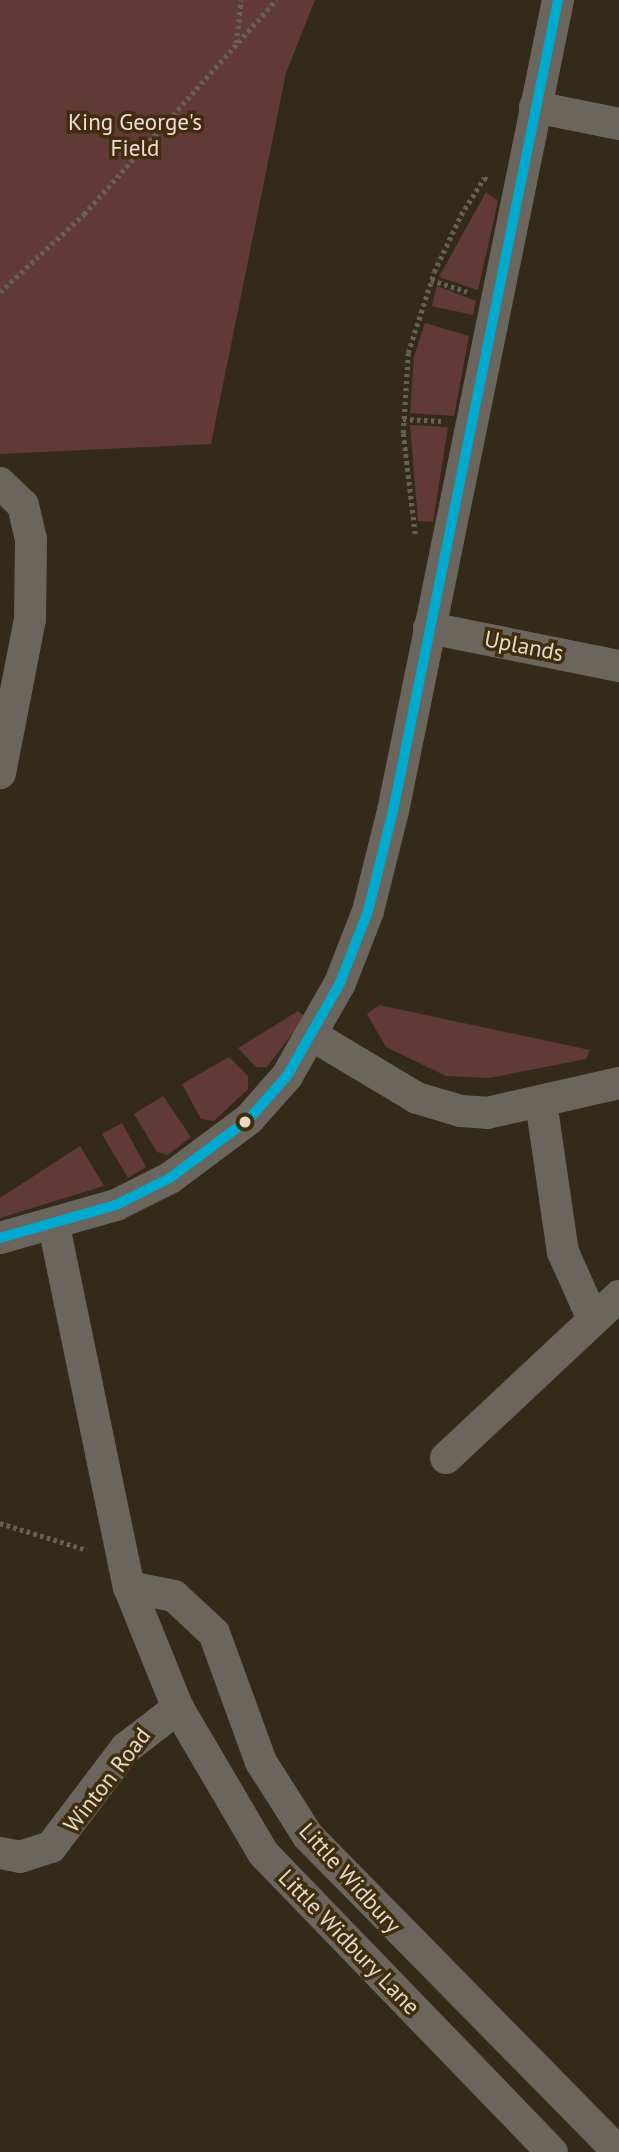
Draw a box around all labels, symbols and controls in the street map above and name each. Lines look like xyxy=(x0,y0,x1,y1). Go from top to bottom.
park label: King George's Field xyxy=(68,108,202,162)
street label: Uplands xyxy=(482,625,566,667)
unlabelled marker xyxy=(238,1115,252,1129)
street label: Winton Road xyxy=(58,1722,156,1838)
street label: Little Widbury xyxy=(293,1817,407,1939)
street label: Little Widbury Lane xyxy=(272,1863,426,2021)

